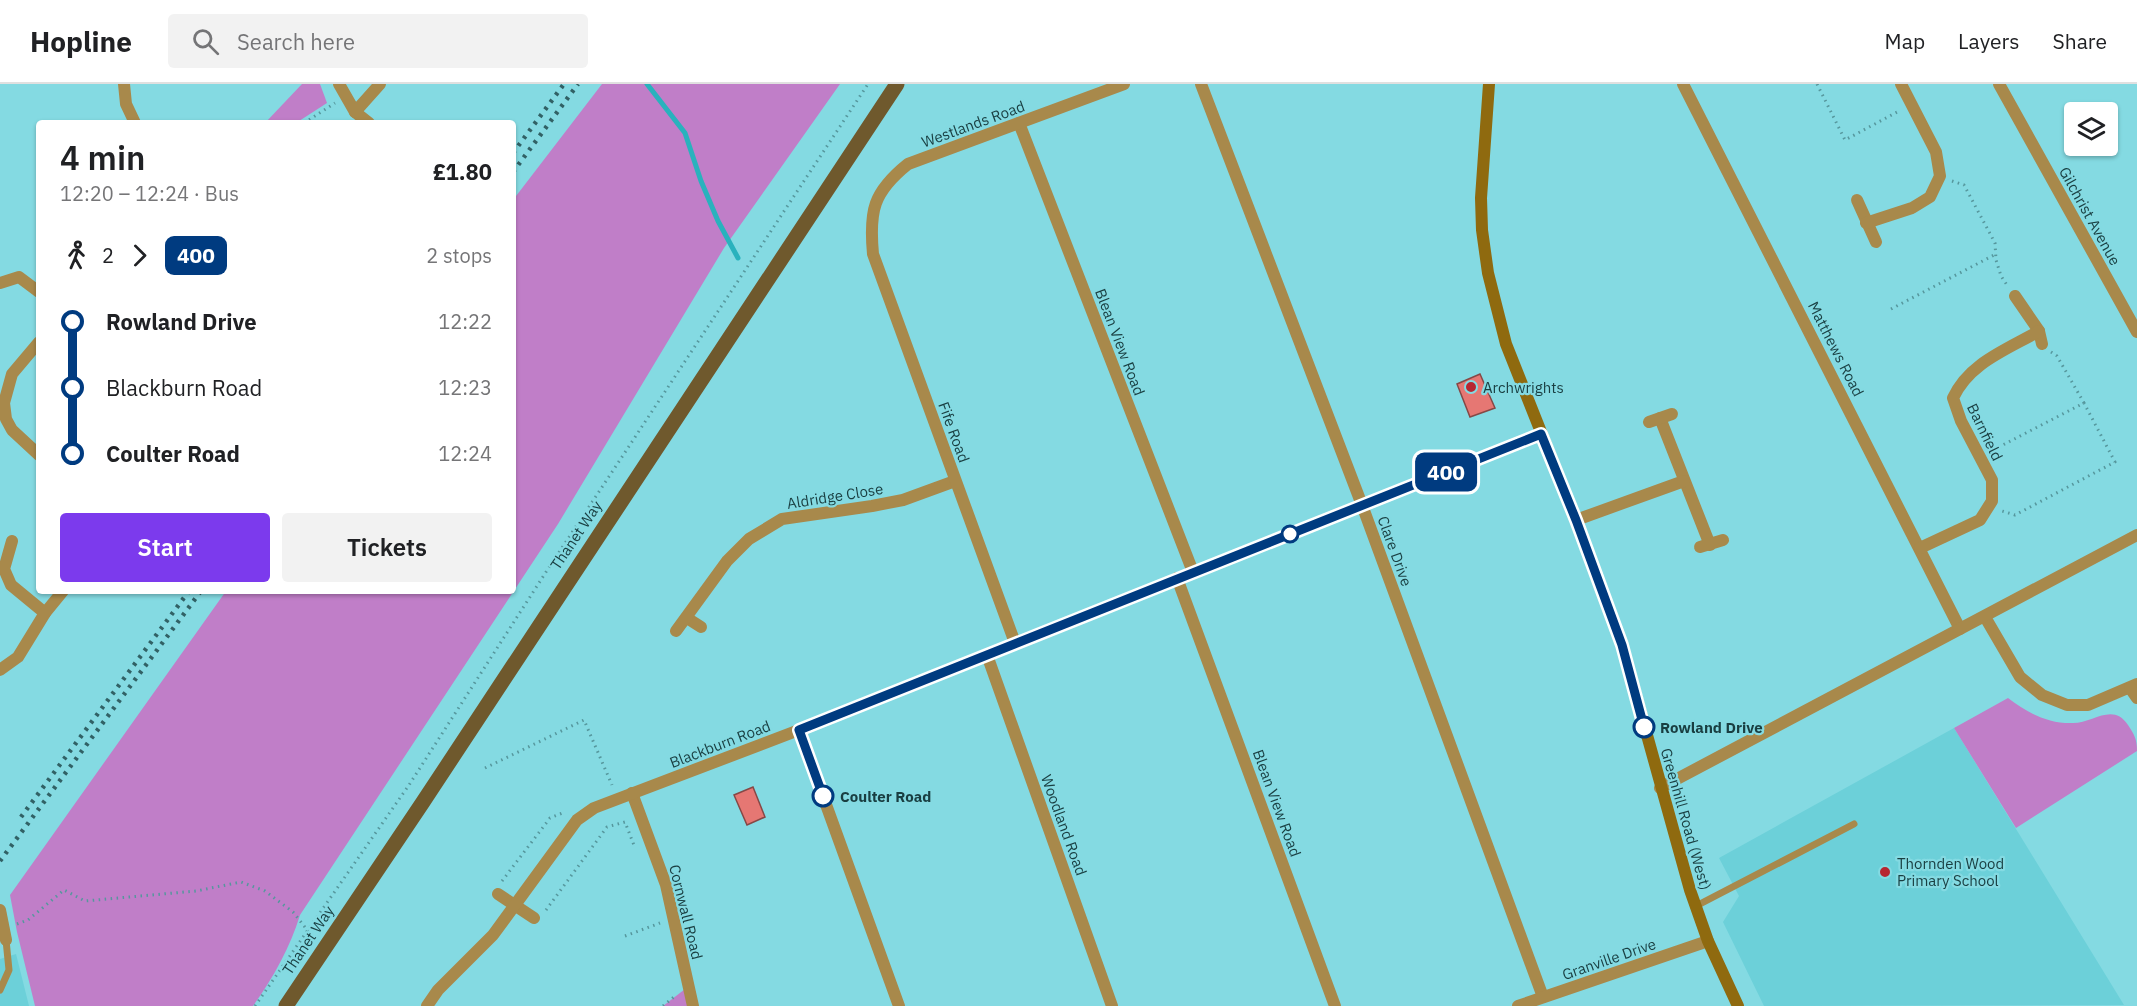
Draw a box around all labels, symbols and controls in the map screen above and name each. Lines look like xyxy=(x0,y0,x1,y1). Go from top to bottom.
search box xyxy=(168,14,588,68)
text: Hopline xyxy=(30,23,132,60)
icon: search xyxy=(189,25,222,58)
text: Search here xyxy=(237,27,355,56)
text: Map xyxy=(1885,27,1925,55)
text: Layers xyxy=(1958,27,2020,55)
text: Share xyxy=(2053,27,2107,55)
street label: Westlands Road xyxy=(919,97,1027,151)
map controls xyxy=(2064,102,2118,156)
button: layers xyxy=(2064,102,2118,156)
text: 4 min xyxy=(60,136,145,179)
text: £1.80 xyxy=(433,157,492,186)
street label: Gilchrist Avenue xyxy=(2055,163,2125,269)
text: 12:20 – 12:24 · Bus xyxy=(60,180,239,207)
icon: walk xyxy=(60,239,93,272)
icon: forward xyxy=(123,239,156,272)
text: 400 xyxy=(177,241,215,269)
text: 2 xyxy=(102,242,114,269)
text: 2 stops xyxy=(426,242,492,269)
street label: Blean View Road xyxy=(1091,286,1149,398)
street label: Matthews Road xyxy=(1804,298,1868,400)
text: Rowland Drive xyxy=(106,307,257,336)
text: 12:22 xyxy=(438,308,492,335)
text: Blackburn Road xyxy=(106,373,262,402)
text: 12:23 xyxy=(438,374,492,401)
place label: Archwrights xyxy=(1483,378,1564,397)
marker: Archwrights xyxy=(1464,380,1478,394)
street label: Fife Road xyxy=(934,399,974,465)
street label: Barnfield xyxy=(1963,400,2007,464)
text: Coulter Road xyxy=(106,439,240,468)
text: 12:24 xyxy=(438,440,492,467)
line badge: 400 xyxy=(1412,452,1480,492)
text: 400 xyxy=(1427,458,1465,486)
street label: Aldridge Close xyxy=(785,479,885,513)
street label: Thanet Way xyxy=(546,496,606,573)
button: Start xyxy=(60,513,270,582)
button: Tickets xyxy=(282,513,492,582)
street label: Clare Drive xyxy=(1374,513,1416,589)
unlabelled marker xyxy=(1281,525,1299,543)
street label: Blackburn Road xyxy=(667,716,773,772)
marker: Rowland Drive xyxy=(1633,716,1655,738)
place label: Rowland Drive xyxy=(1660,718,1763,737)
street label: Greenhill Road (West) xyxy=(1657,746,1715,892)
street label: Blean View Road xyxy=(1249,747,1305,859)
street label: Woodland Road xyxy=(1037,772,1091,878)
marker: Coulter Road xyxy=(812,785,834,807)
place label: Coulter Road xyxy=(840,787,931,806)
place label: Thornden Wood Primary School xyxy=(1897,854,2004,890)
street label: Cornwall Road xyxy=(665,863,707,961)
marker: Thornden Wood Primary School xyxy=(1878,865,1892,879)
street label: Thanet Way xyxy=(278,901,338,978)
street label: Granville Drive xyxy=(1560,934,1658,984)

